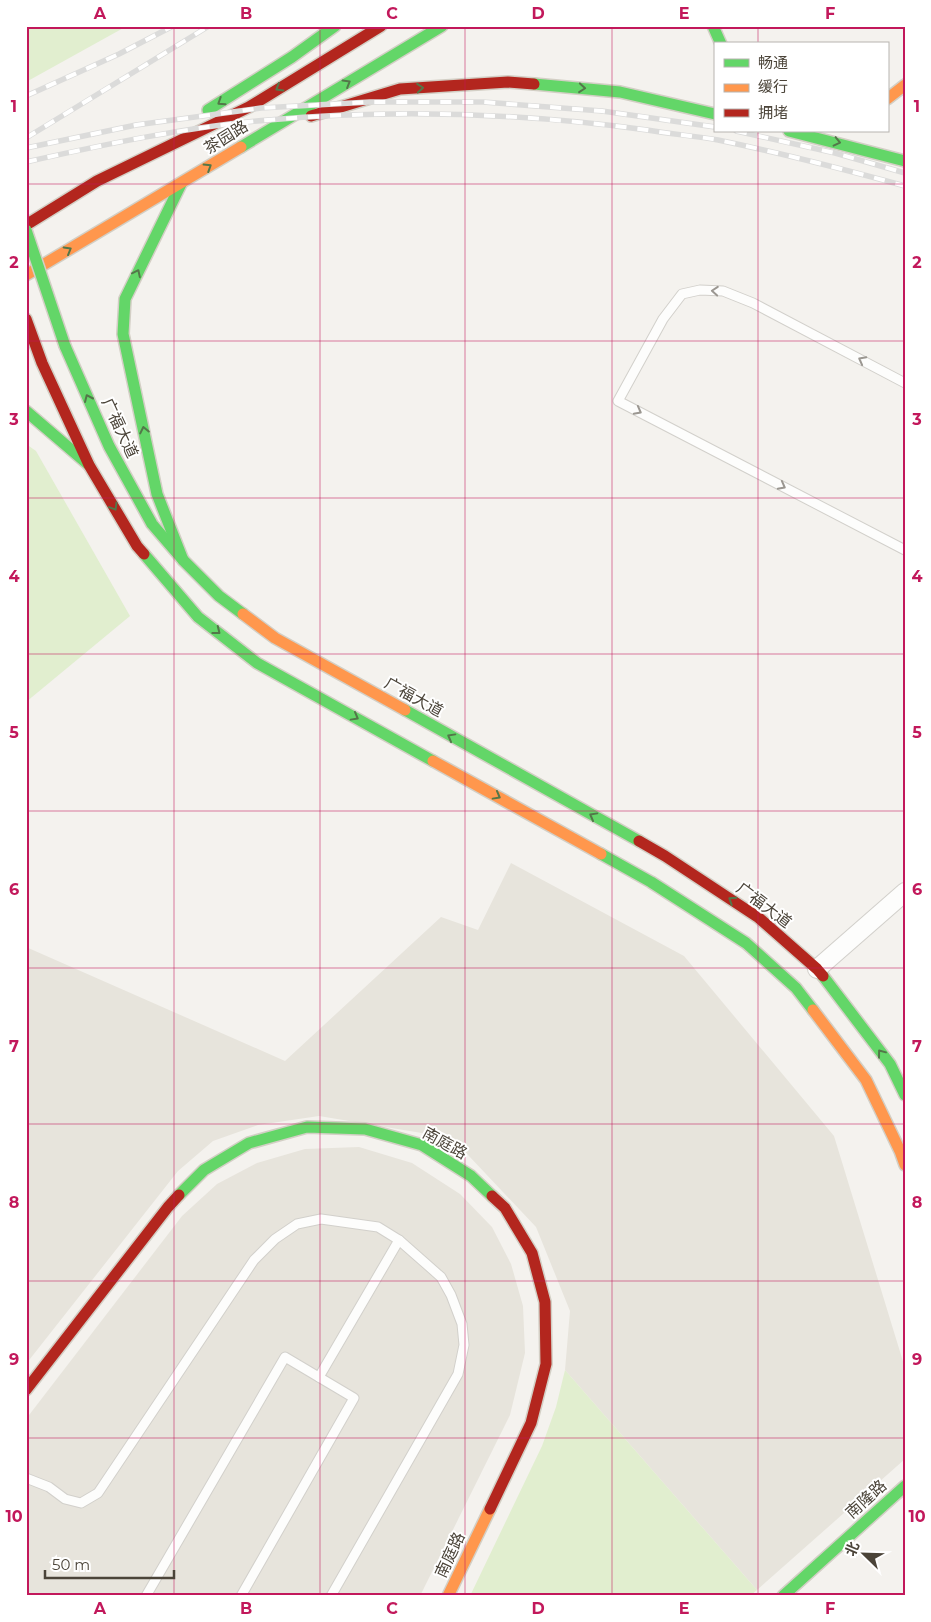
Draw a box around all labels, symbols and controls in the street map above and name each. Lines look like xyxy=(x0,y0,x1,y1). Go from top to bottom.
text: A xyxy=(93,4,107,23)
text: B xyxy=(240,4,252,23)
text: C xyxy=(386,4,398,23)
text: D xyxy=(531,4,545,23)
text: E xyxy=(679,4,689,23)
text: F xyxy=(825,4,835,23)
legend xyxy=(714,42,888,132)
text: 畅通 xyxy=(758,53,788,72)
text: 缓行 xyxy=(758,77,788,96)
one-way arrow xyxy=(341,79,350,89)
one-way arrow xyxy=(276,82,285,92)
one-way arrow xyxy=(416,82,424,93)
one-way arrow xyxy=(578,83,586,94)
one-way arrow xyxy=(218,96,227,105)
text: 1 xyxy=(11,97,17,116)
text: 1 xyxy=(914,97,920,116)
text: 拥堵 xyxy=(758,103,788,122)
street label: 茶园路 xyxy=(201,116,251,158)
one-way arrow xyxy=(832,136,841,147)
one-way arrow xyxy=(203,164,212,174)
one-way arrow xyxy=(63,247,72,257)
text: 2 xyxy=(9,253,19,272)
text: 2 xyxy=(912,253,922,272)
one-way arrow xyxy=(131,269,142,278)
one-way arrow xyxy=(711,285,719,296)
one-way arrow xyxy=(858,356,867,366)
one-way arrow xyxy=(84,394,95,403)
street label: 广福大道 xyxy=(98,395,142,461)
one-way arrow xyxy=(633,405,642,415)
text: 3 xyxy=(8,410,19,429)
text: 3 xyxy=(911,410,922,429)
one-way arrow xyxy=(139,426,149,435)
one-way arrow xyxy=(777,480,786,490)
one-way arrow xyxy=(107,502,117,511)
text: 4 xyxy=(8,567,20,586)
text: 4 xyxy=(911,567,923,586)
one-way arrow xyxy=(211,626,220,634)
street label: 广福大道 xyxy=(381,673,447,721)
one-way arrow xyxy=(349,711,358,721)
text: 5 xyxy=(9,723,19,742)
text: 5 xyxy=(912,723,922,742)
one-way arrow xyxy=(448,733,457,743)
one-way arrow xyxy=(491,790,500,800)
one-way arrow xyxy=(590,812,599,822)
street label: 广福大道 xyxy=(733,878,795,932)
text: 6 xyxy=(9,880,19,899)
text: 6 xyxy=(912,880,922,899)
one-way arrow xyxy=(728,897,737,907)
text: 7 xyxy=(9,1037,19,1056)
text: 7 xyxy=(912,1037,922,1056)
one-way arrow xyxy=(878,1049,887,1059)
street label: 南庭路 xyxy=(419,1123,471,1163)
text: 8 xyxy=(9,1193,19,1212)
text: 8 xyxy=(912,1193,922,1212)
text: 9 xyxy=(9,1350,19,1369)
text: 9 xyxy=(912,1350,922,1369)
street label: 南隆路 xyxy=(842,1476,890,1522)
text: 10 xyxy=(5,1507,23,1526)
text: 10 xyxy=(908,1507,926,1526)
street label: 南庭路 xyxy=(431,1529,469,1581)
north arrow xyxy=(838,1530,888,1580)
text: 北 xyxy=(841,1539,863,1559)
scale bar xyxy=(45,1547,174,1579)
text: 50 m xyxy=(52,1555,90,1574)
text: A xyxy=(93,1599,107,1618)
text: B xyxy=(240,1599,252,1618)
text: C xyxy=(386,1599,398,1618)
text: D xyxy=(531,1599,545,1618)
text: E xyxy=(679,1599,689,1618)
text: F xyxy=(825,1599,835,1618)

